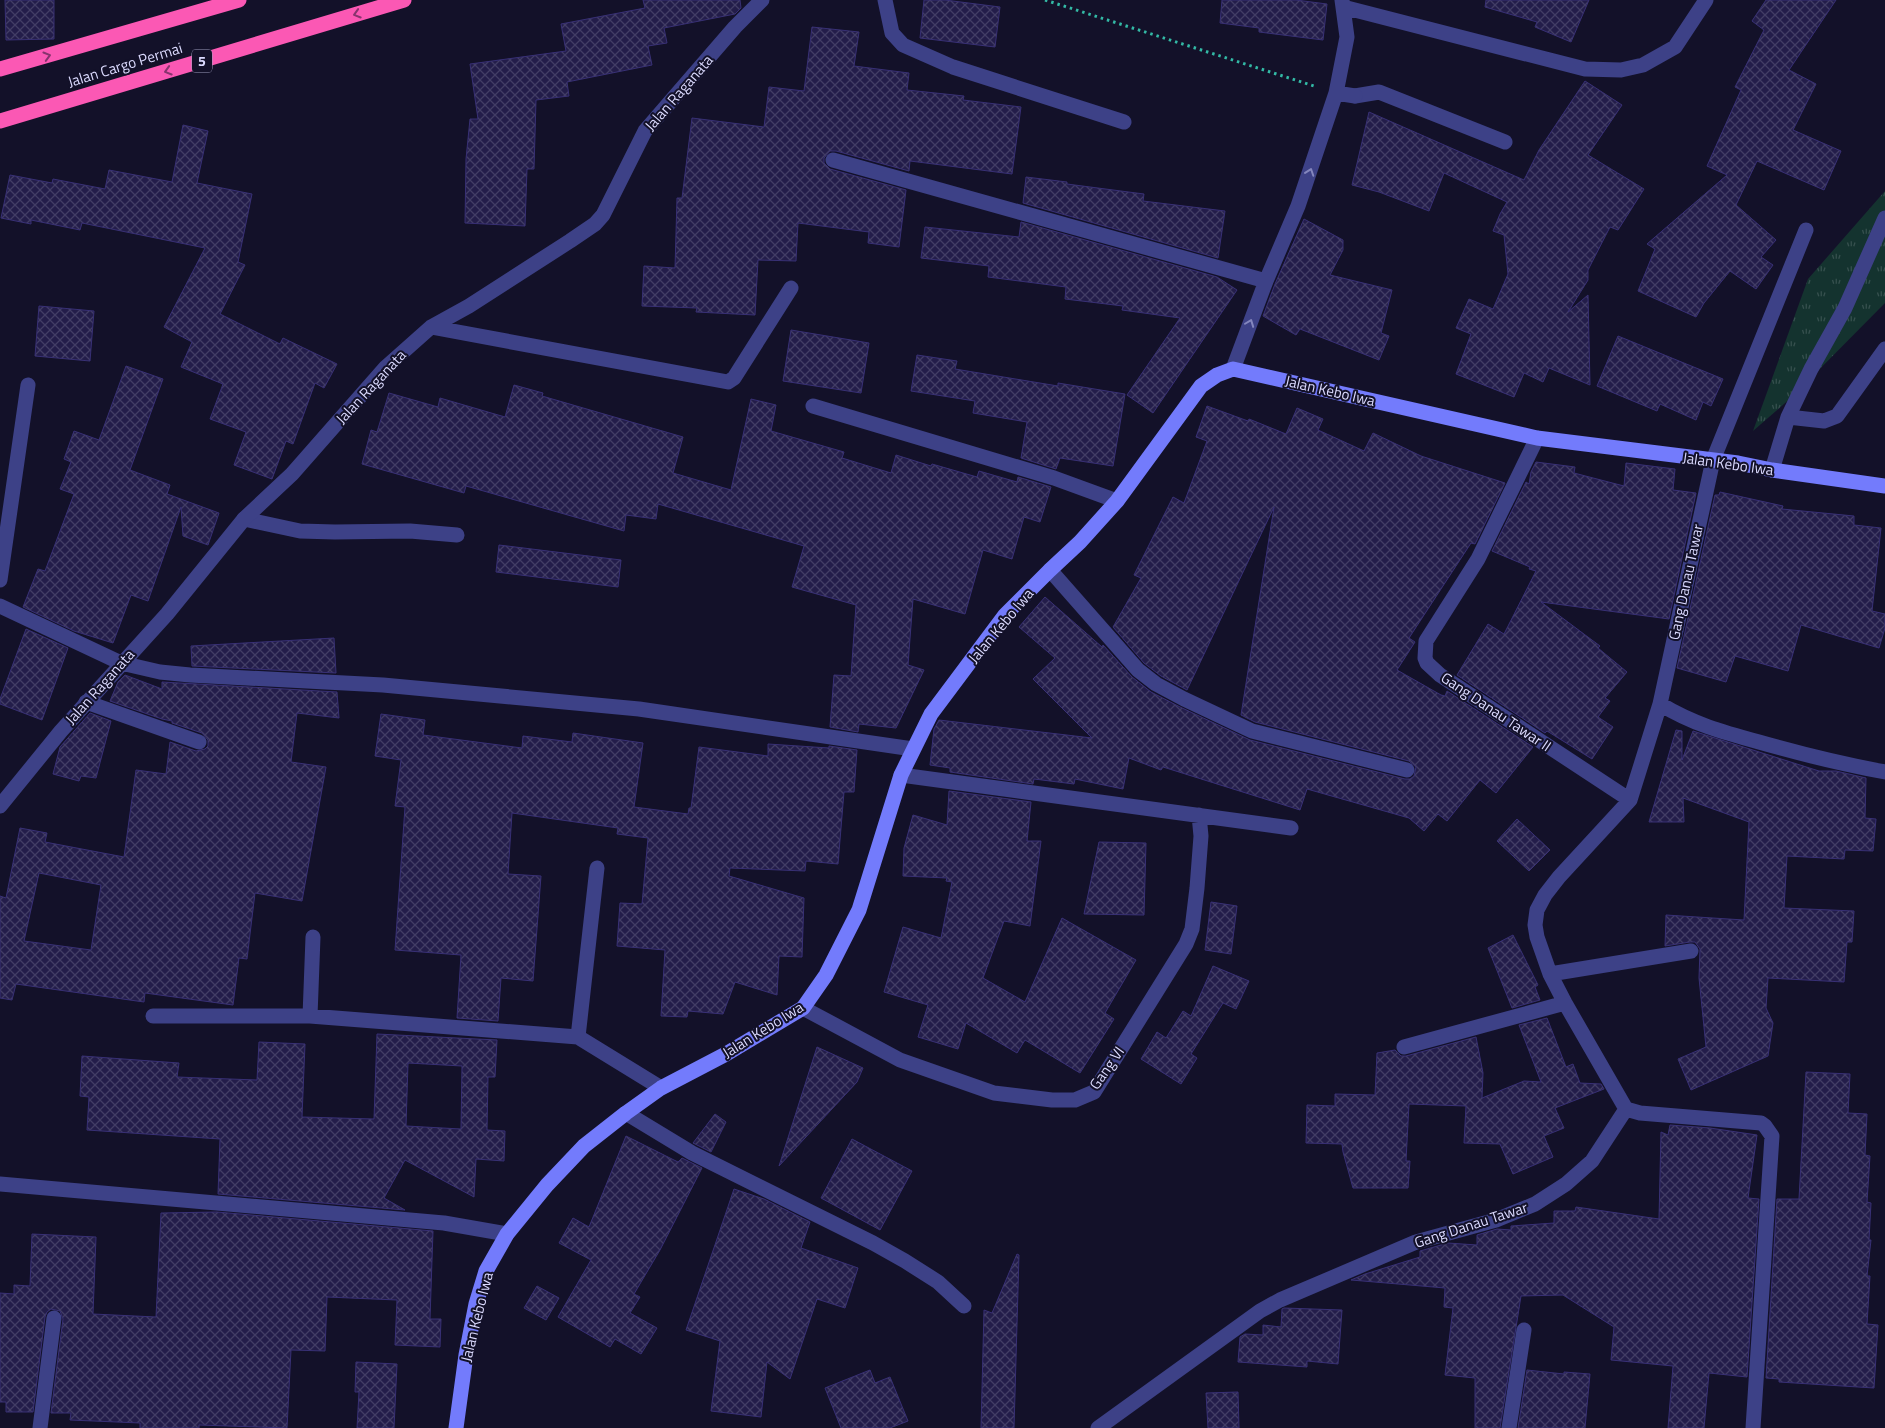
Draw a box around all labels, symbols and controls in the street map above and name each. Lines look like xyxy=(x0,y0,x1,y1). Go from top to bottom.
one-way arrow xyxy=(353,9,361,19)
street label: Jalan Cargo Permai xyxy=(65,36,185,93)
road number: 5 xyxy=(192,49,212,72)
street label: Jalan Raganata xyxy=(639,49,719,136)
one-way arrow xyxy=(42,51,50,61)
one-way arrow xyxy=(164,65,172,75)
one-way arrow xyxy=(1304,168,1314,177)
one-way arrow xyxy=(1244,319,1254,328)
street label: Jalan Raganata xyxy=(330,344,412,429)
street label: Jalan Kebo Iwa xyxy=(1283,369,1378,412)
street label: Jalan Kebo Iwa xyxy=(1681,446,1776,481)
street label: Gang Danau Tawar xyxy=(1662,522,1709,642)
street label: Jalan Kebo Iwa xyxy=(962,583,1039,668)
street label: Jalan Raganata xyxy=(59,643,140,729)
street label: Gang Danau Tawar II xyxy=(1437,666,1556,757)
street label: Jalan Kebo Iwa xyxy=(718,995,808,1064)
street label: Gang VI xyxy=(1083,1041,1130,1094)
street label: Gang Danau Tawar xyxy=(1411,1195,1531,1254)
street label: Jalan Kebo Iwa xyxy=(454,1269,499,1364)

